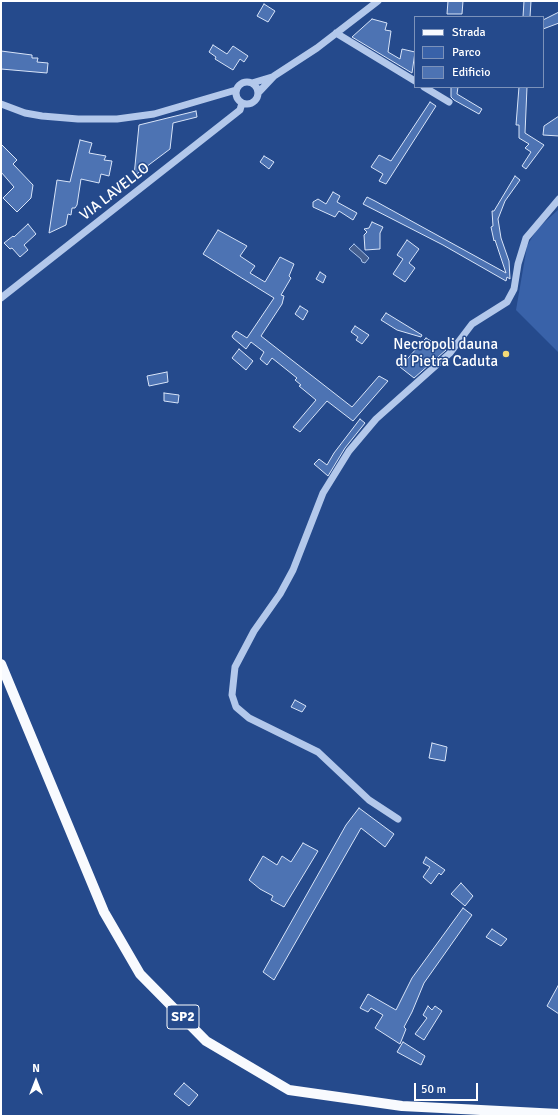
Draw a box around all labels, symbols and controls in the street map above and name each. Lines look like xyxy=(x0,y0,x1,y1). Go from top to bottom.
legend xyxy=(414,16,544,88)
text: Strada xyxy=(452,25,486,40)
text: Parco xyxy=(452,45,481,60)
text: Edificio xyxy=(452,65,490,80)
street label: VIA LAVELLO xyxy=(76,159,154,225)
place label: Necropoli dauna di Pietra Caduta xyxy=(393,336,498,371)
marker: Necropoli dauna di Pietra Caduta xyxy=(501,349,511,359)
road number: SP2 xyxy=(167,1005,199,1029)
north arrow xyxy=(16,1061,56,1101)
text: N xyxy=(32,1062,40,1075)
scale bar xyxy=(416,1075,480,1101)
text: 50 m xyxy=(421,1082,446,1097)

